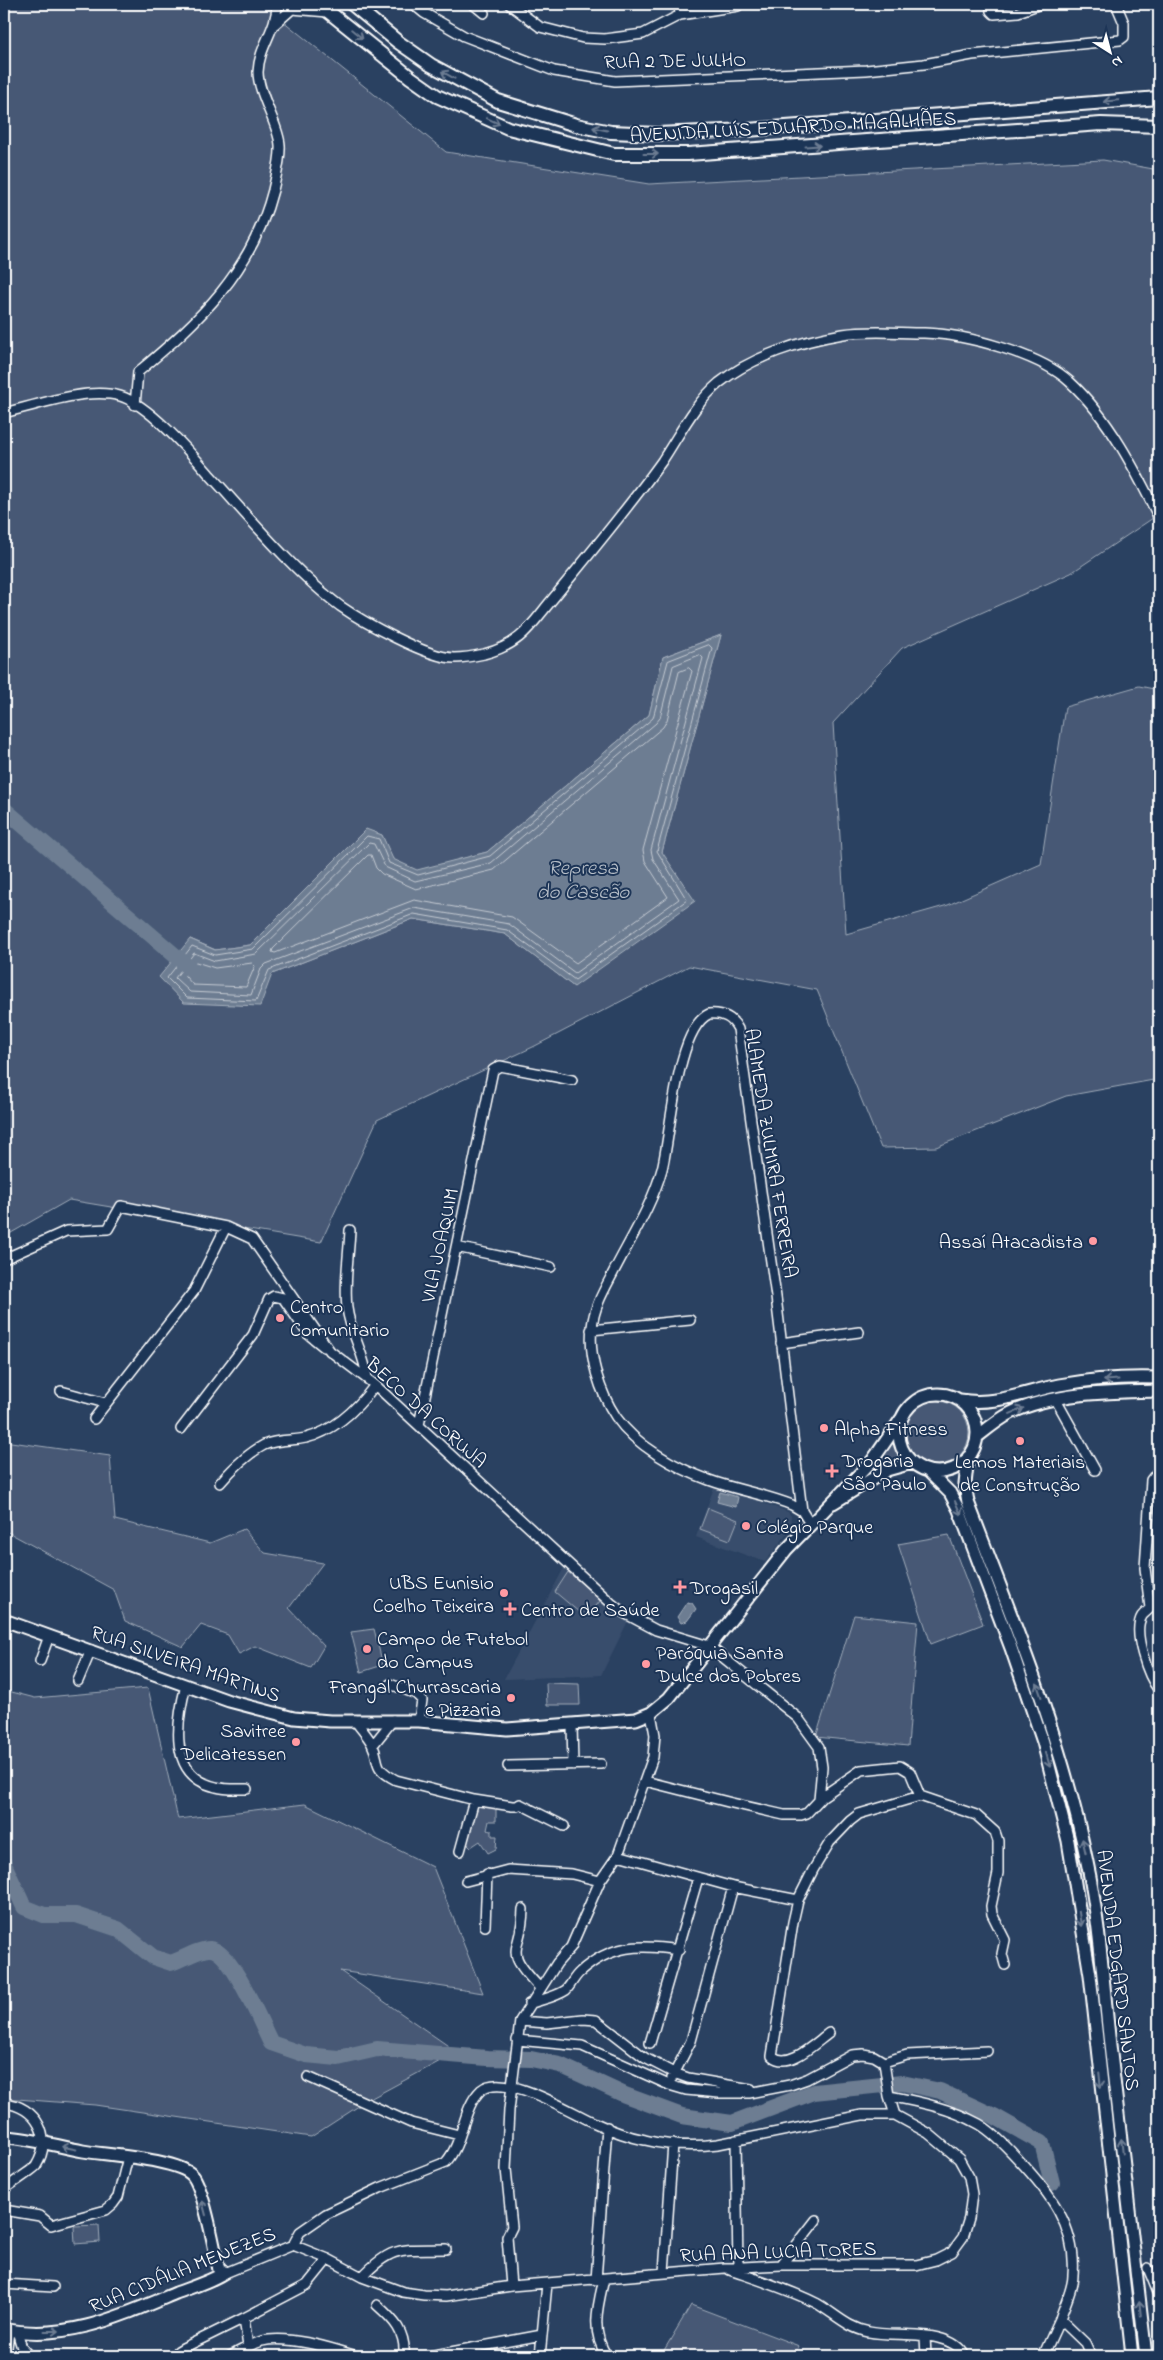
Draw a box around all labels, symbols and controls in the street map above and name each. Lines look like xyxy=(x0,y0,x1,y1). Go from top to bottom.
north arrow xyxy=(1086,28,1136,78)
one-way arrow xyxy=(350,29,363,40)
street label: RUA 2 DE JULHO xyxy=(604,47,746,78)
text: N xyxy=(1107,50,1127,73)
one-way arrow xyxy=(441,69,455,79)
one-way arrow xyxy=(1103,97,1119,106)
street label: AVENIDA LUÍS EDUARDO MAGALHÃES xyxy=(629,105,957,152)
one-way arrow xyxy=(485,117,500,127)
one-way arrow xyxy=(592,124,608,134)
one-way arrow xyxy=(805,141,821,151)
one-way arrow xyxy=(642,149,659,159)
water label: Represa do Cascão xyxy=(537,854,630,908)
street label: ALAMEDA ZULMIRA FERREIRA xyxy=(735,1027,804,1280)
street label: VILA JOAQUIM xyxy=(415,1186,468,1306)
place label: Assaí Atacadista xyxy=(939,1229,1083,1258)
marker: Assaí Atacadista xyxy=(1087,1235,1099,1247)
place label: Centro Comunitario xyxy=(290,1294,389,1346)
marker: Centro Comunitario xyxy=(274,1312,286,1324)
street label: BECO DA CORUJA xyxy=(358,1351,492,1476)
one-way arrow xyxy=(1103,1375,1119,1384)
one-way arrow xyxy=(1009,1405,1024,1415)
place label: Alpha Fitness xyxy=(834,1416,948,1445)
marker: Alpha Fitness xyxy=(818,1422,830,1434)
marker: Lemos Materiais de Construção xyxy=(1014,1435,1026,1447)
place label: Drogaria São Paulo xyxy=(841,1448,927,1500)
place label: Lemos Materiais de Construção xyxy=(955,1449,1085,1501)
marker: Drogaria São Paulo xyxy=(826,1465,838,1477)
one-way arrow xyxy=(953,1500,963,1515)
place label: Colégio Parque xyxy=(756,1514,873,1544)
marker: Colégio Parque xyxy=(740,1520,752,1532)
place label: UBS Eunisio Coelho Teixeira xyxy=(373,1570,494,1622)
place label: Drogasil xyxy=(689,1575,758,1605)
marker: Drogasil xyxy=(674,1581,686,1593)
marker: UBS Eunisio Coelho Teixeira xyxy=(498,1587,510,1599)
place label: Centro de Saúde xyxy=(521,1597,660,1626)
marker: Centro de Saúde xyxy=(503,1602,517,1616)
street label: RUA SILVEIRA MARTINS xyxy=(87,1619,284,1711)
place label: Campo de Futebol do Campus xyxy=(377,1626,528,1678)
place label: Paróquia Santa Dulce dos Pobres xyxy=(655,1640,801,1692)
marker: Campo de Futebol do Campus xyxy=(361,1643,373,1655)
marker: Paróquia Santa Dulce dos Pobres xyxy=(640,1658,652,1670)
place label: Frangal Churrascaria e Pizzaria xyxy=(328,1674,501,1726)
one-way arrow xyxy=(1034,1683,1043,1699)
marker: Frangal Churrascaria e Pizzaria xyxy=(505,1692,517,1704)
place label: Savitree Delicatessen xyxy=(180,1718,286,1770)
marker: Savitree Delicatessen xyxy=(290,1736,302,1748)
one-way arrow xyxy=(1044,1751,1054,1767)
one-way arrow xyxy=(1079,1839,1088,1855)
street label: AVENIDA EDGARD SANTOS xyxy=(1087,1848,1146,2093)
one-way arrow xyxy=(1076,1911,1086,1927)
one-way arrow xyxy=(1095,2072,1105,2088)
one-way arrow xyxy=(1117,2139,1127,2155)
one-way arrow xyxy=(61,2143,77,2152)
one-way arrow xyxy=(199,2200,208,2216)
street label: RUA CIDÁLIA MENEZES xyxy=(85,2220,281,2322)
street label: RUA ANA LUCIA TORES xyxy=(679,2236,877,2271)
one-way arrow xyxy=(1135,2300,1145,2316)
one-way arrow xyxy=(44,2326,60,2336)

